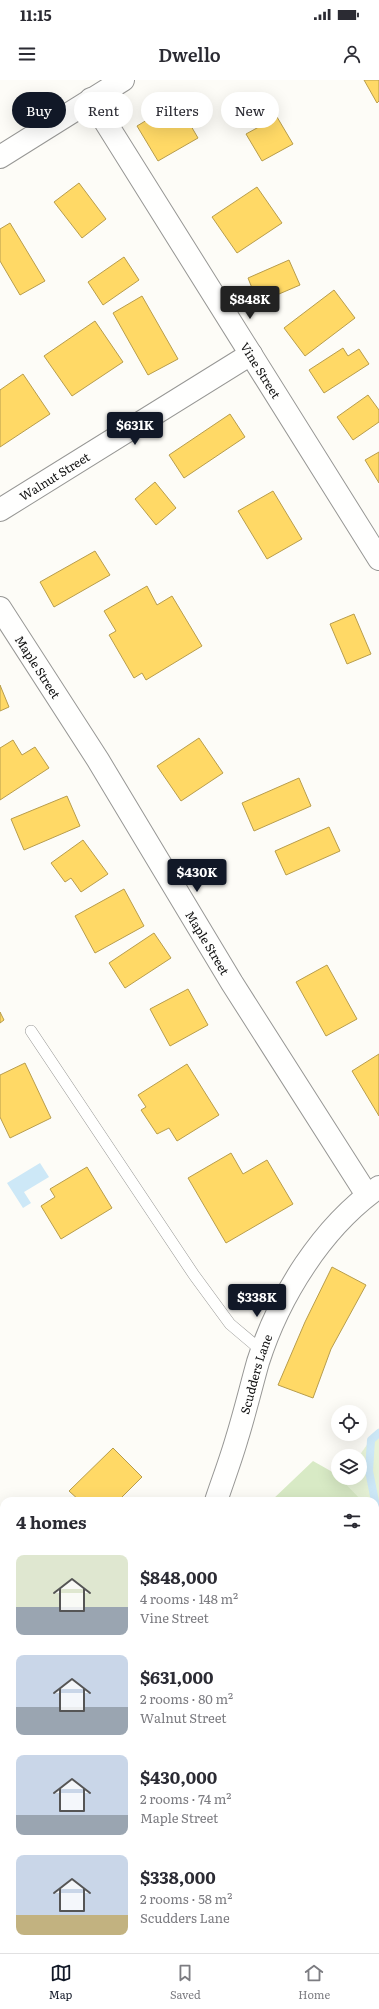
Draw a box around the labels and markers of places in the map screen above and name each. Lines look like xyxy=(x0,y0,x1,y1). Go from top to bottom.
pin: $848K xyxy=(222,286,278,320)
pin: $631K xyxy=(107,412,163,446)
pin: $430K xyxy=(169,859,225,893)
pin: $338K xyxy=(229,1284,285,1318)

